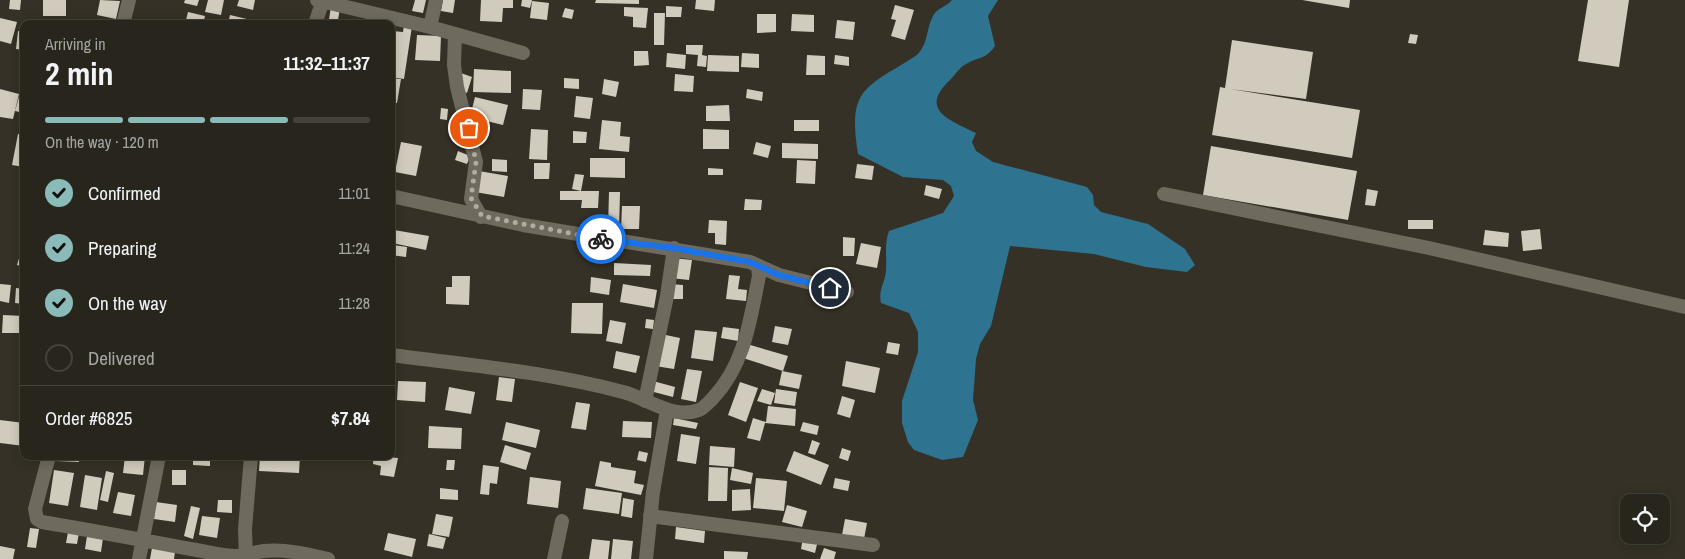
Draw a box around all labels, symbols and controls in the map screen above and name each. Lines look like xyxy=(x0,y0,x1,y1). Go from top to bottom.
text: Arriving in xyxy=(45,33,106,55)
text: 11:32–11:37 xyxy=(283,50,370,76)
text: 2 min xyxy=(45,52,114,95)
pin xyxy=(448,107,490,149)
icon: bag xyxy=(455,114,483,142)
text: On the way · 120 m xyxy=(45,131,159,153)
icon: check xyxy=(45,179,73,207)
text: Confirmed xyxy=(88,180,161,206)
text: 11:01 xyxy=(338,182,370,204)
courier xyxy=(576,214,626,264)
icon: bike xyxy=(587,225,615,253)
icon: check xyxy=(45,234,73,262)
text: Preparing xyxy=(88,235,156,261)
text: 11:24 xyxy=(338,237,370,259)
pin xyxy=(809,267,851,309)
icon: home xyxy=(816,274,844,302)
icon: check xyxy=(45,289,73,317)
text: On the way xyxy=(88,290,167,316)
text: 11:28 xyxy=(338,292,370,314)
text: Delivered xyxy=(88,345,155,371)
text: Order #6825 xyxy=(45,405,132,431)
text: $7.84 xyxy=(331,405,370,431)
map controls xyxy=(1620,494,1670,544)
button: locate xyxy=(1620,494,1670,544)

